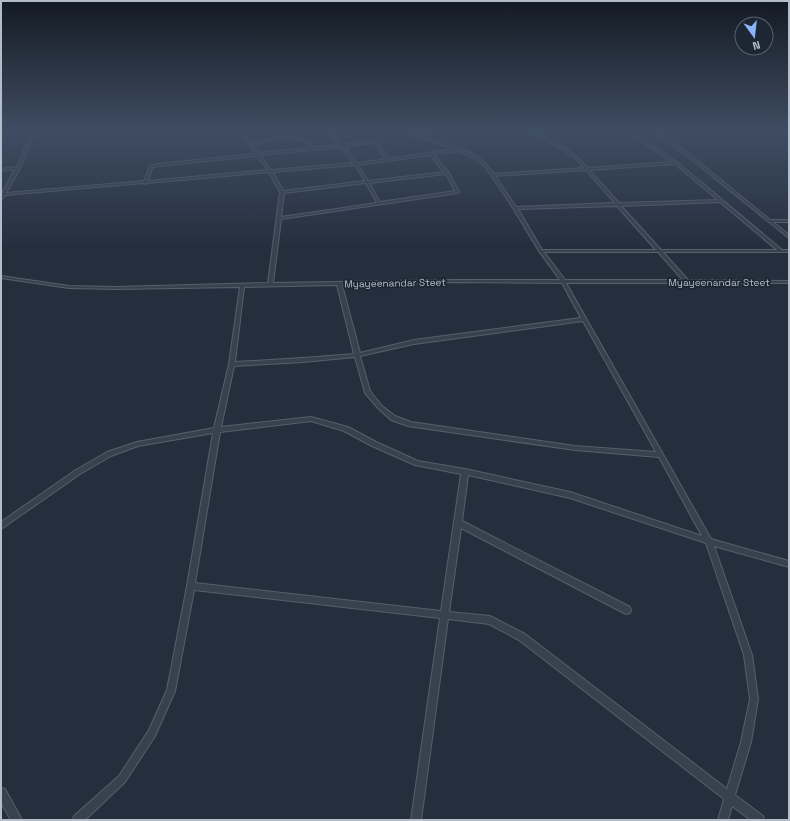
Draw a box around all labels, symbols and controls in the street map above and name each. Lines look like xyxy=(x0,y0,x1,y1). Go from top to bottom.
north arrow xyxy=(734,16,774,56)
text: N xyxy=(751,38,762,53)
street label: Myayeenandar Steet xyxy=(344,276,446,290)
street label: Myayeenandar Steet xyxy=(668,276,770,289)

